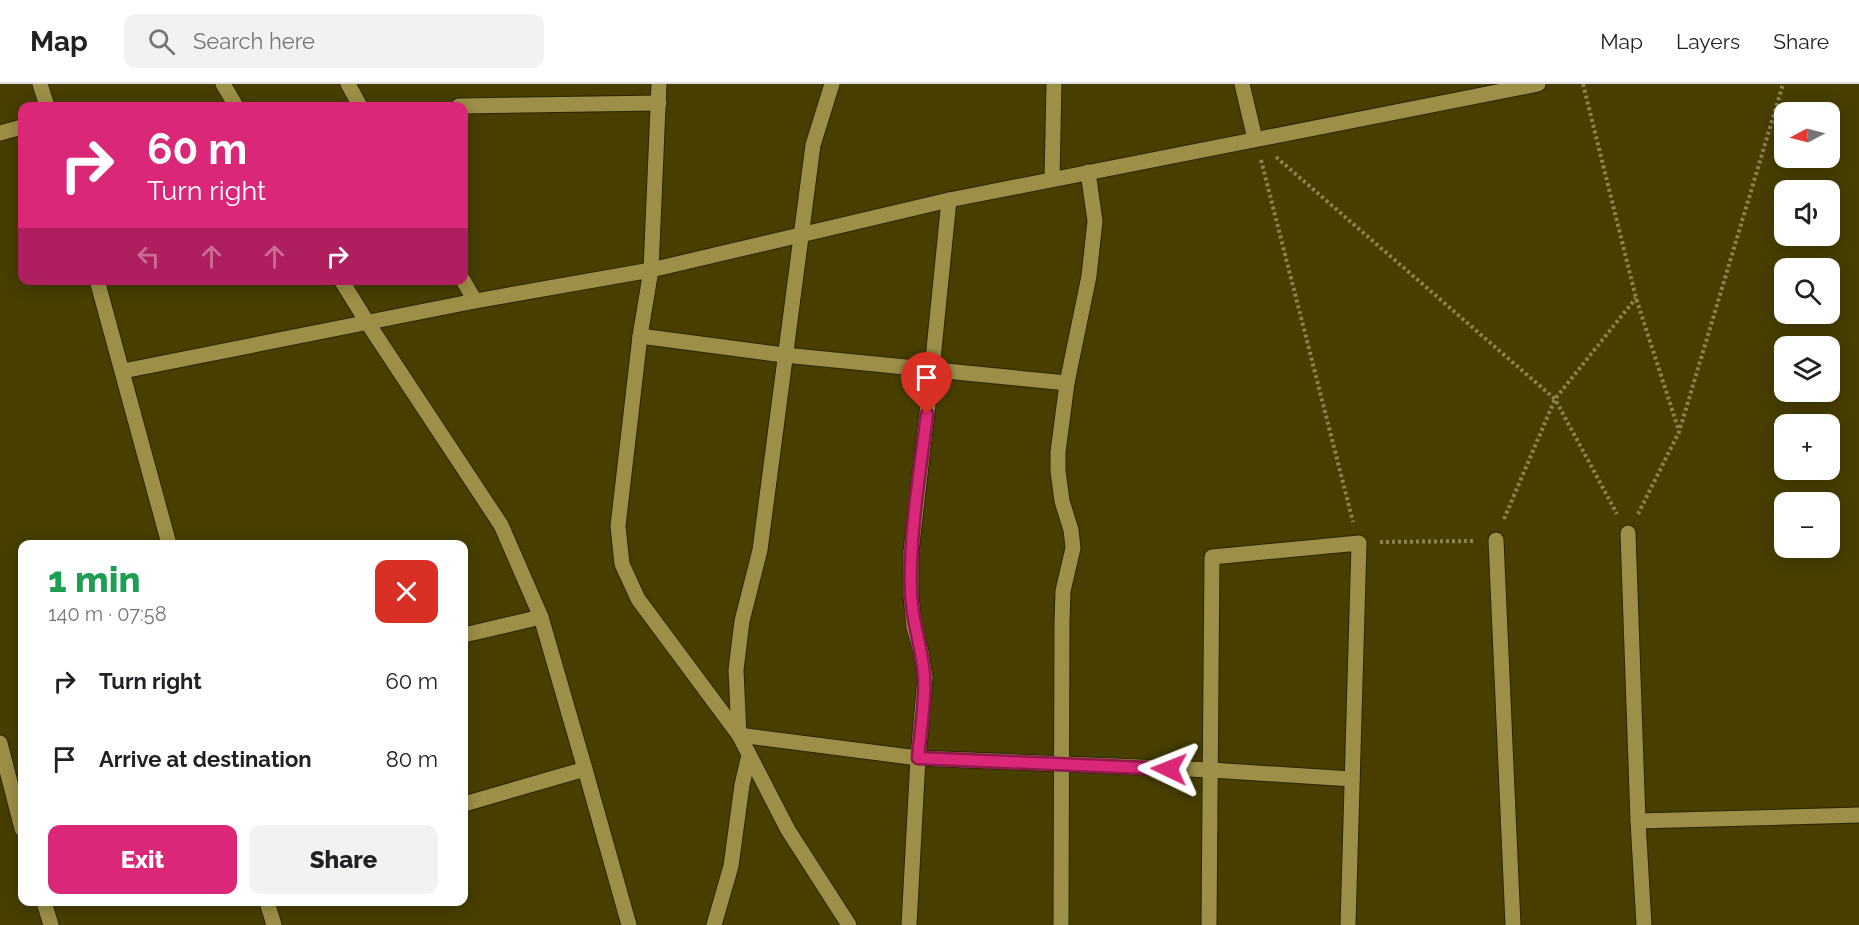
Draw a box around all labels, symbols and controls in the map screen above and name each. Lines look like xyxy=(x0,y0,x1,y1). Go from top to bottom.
search box xyxy=(124,14,544,68)
text: Map xyxy=(30,25,88,58)
icon: search xyxy=(145,25,178,58)
text: Search here xyxy=(193,28,315,54)
text: Map xyxy=(1600,29,1643,54)
text: Layers xyxy=(1676,29,1740,54)
text: Share xyxy=(1773,29,1829,54)
north arrow xyxy=(1774,102,1840,168)
map controls xyxy=(1774,102,1840,558)
text: 60 m xyxy=(147,125,247,174)
icon: right xyxy=(48,126,126,204)
text: Turn right xyxy=(147,175,266,206)
button: sound xyxy=(1774,180,1840,246)
icon: left xyxy=(132,240,165,273)
icon: ahead xyxy=(195,240,228,273)
icon: ahead xyxy=(258,240,291,273)
icon: right xyxy=(321,240,354,273)
button: search xyxy=(1774,258,1840,324)
button: layers xyxy=(1774,336,1840,402)
pin xyxy=(901,352,952,414)
icon: arrive xyxy=(910,361,943,394)
button: + xyxy=(1774,414,1840,480)
button: − xyxy=(1774,492,1840,558)
text: 1 min xyxy=(48,558,140,600)
button: close xyxy=(375,560,438,623)
text: 140 m · 07:58 xyxy=(48,602,167,626)
icon: right xyxy=(48,665,81,698)
text: Turn right xyxy=(99,668,202,694)
text: 60 m xyxy=(385,668,438,694)
position arrow xyxy=(1137,737,1201,801)
icon: arrive xyxy=(48,743,81,776)
text: Arrive at destination xyxy=(99,746,312,772)
text: 80 m xyxy=(386,746,438,772)
button: Exit xyxy=(48,825,237,894)
button: Share xyxy=(249,825,438,894)

